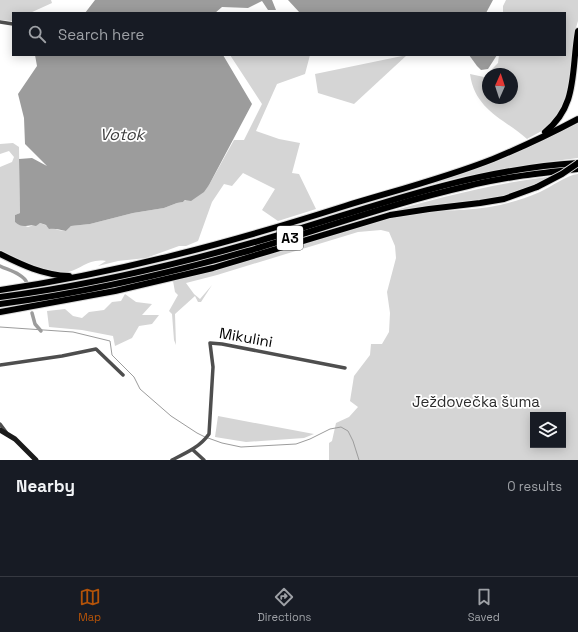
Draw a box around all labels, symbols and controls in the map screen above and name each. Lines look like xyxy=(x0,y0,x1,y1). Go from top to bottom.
search box xyxy=(12,12,566,56)
icon: search xyxy=(26,23,48,45)
text: Search here xyxy=(58,25,144,44)
north arrow xyxy=(482,68,518,104)
water label: Votok xyxy=(100,124,147,145)
road number: A3 xyxy=(277,226,303,250)
street label: Mikulini xyxy=(218,323,274,351)
park label: Ježdovečka šuma xyxy=(412,392,540,411)
map controls xyxy=(530,412,566,448)
button: layers xyxy=(530,412,566,448)
text: Nearby xyxy=(16,475,75,497)
text: 0 results xyxy=(507,478,562,495)
tab: Map xyxy=(78,586,101,624)
tab: Directions xyxy=(257,586,311,624)
tab: Saved xyxy=(468,586,500,624)

